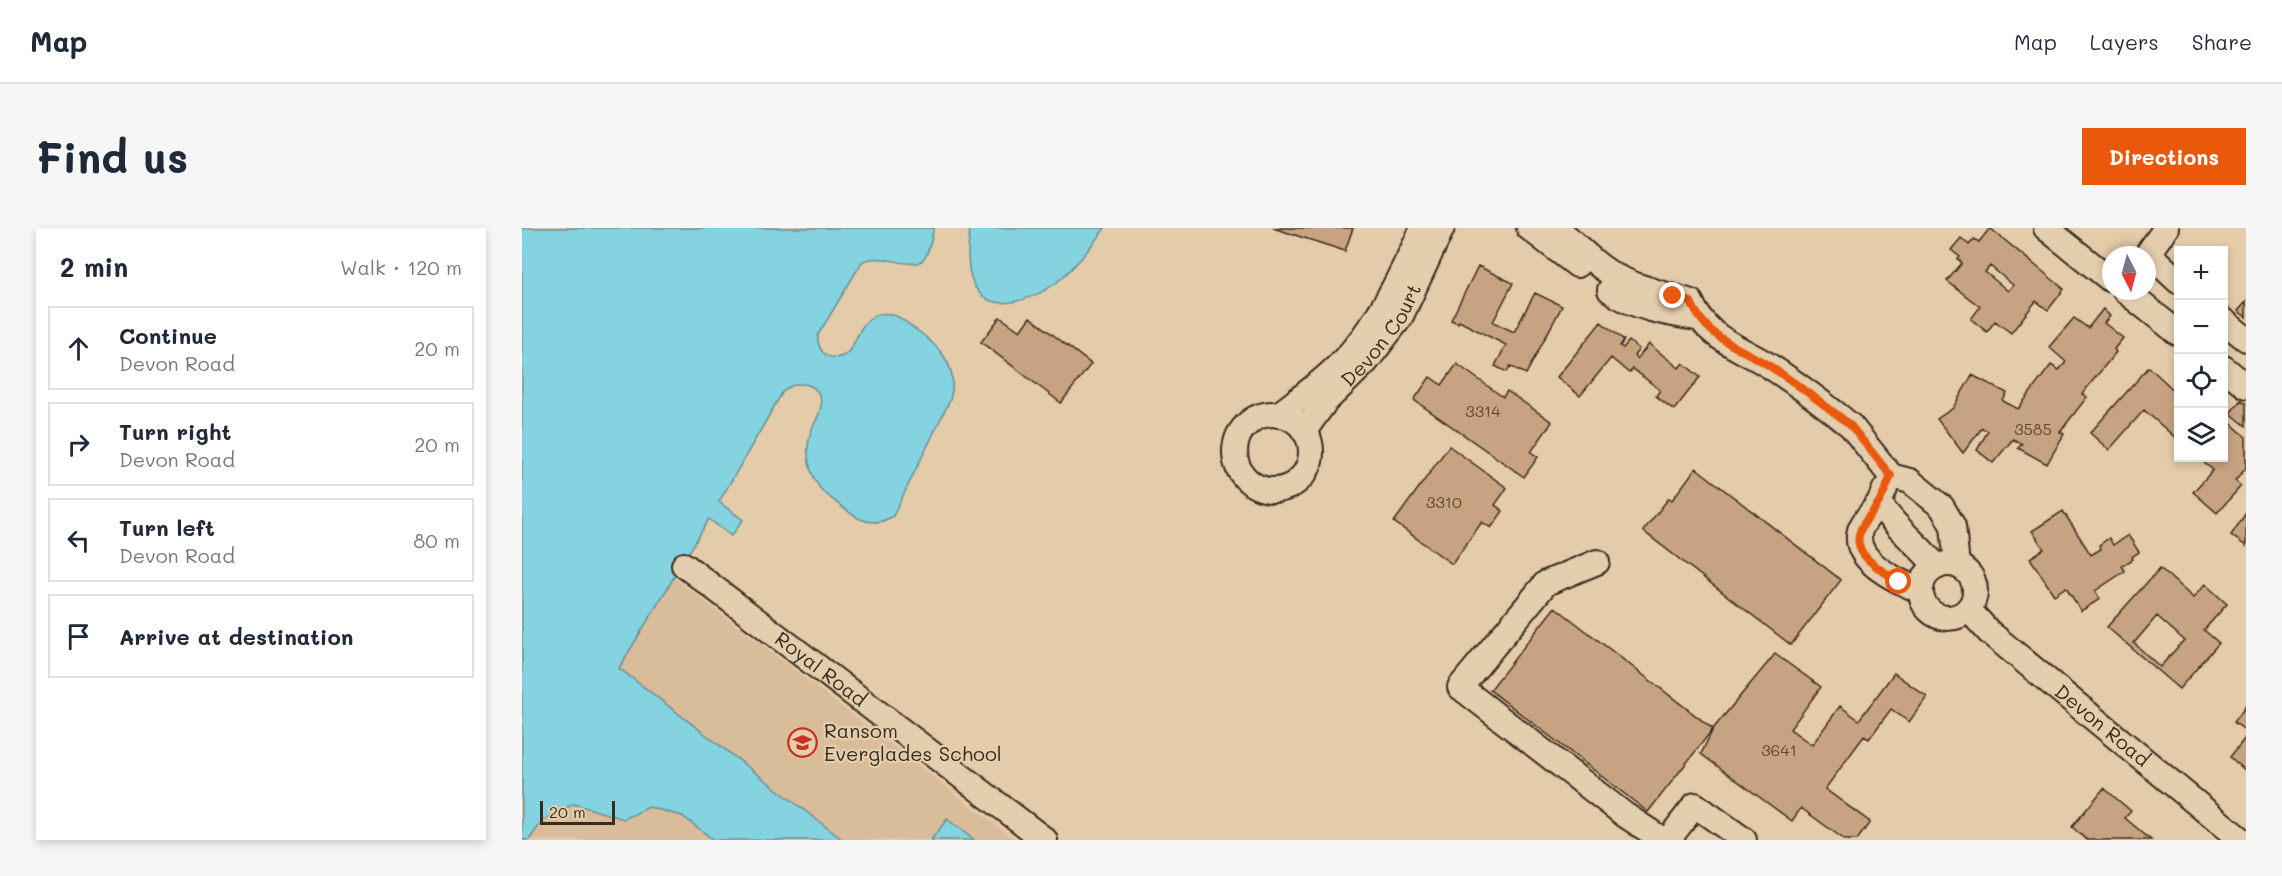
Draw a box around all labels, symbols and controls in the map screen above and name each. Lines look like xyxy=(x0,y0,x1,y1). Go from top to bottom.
text: Map xyxy=(30,23,87,59)
text: Map xyxy=(2014,28,2057,55)
text: Layers xyxy=(2090,28,2159,55)
text: Share xyxy=(2192,28,2252,55)
button: Directions xyxy=(2082,128,2246,185)
text: Find us xyxy=(36,129,188,184)
north arrow xyxy=(2102,246,2156,300)
map controls xyxy=(2174,246,2228,462)
button: + xyxy=(2174,246,2228,300)
text: 2 min xyxy=(60,250,128,284)
text: Walk · 120 m xyxy=(340,254,462,280)
street label: Devon Court xyxy=(1335,279,1426,392)
route end xyxy=(1659,282,1685,308)
button: − xyxy=(2174,300,2228,354)
text: Continue xyxy=(119,321,217,350)
icon: ahead xyxy=(62,332,95,365)
text: 20 m xyxy=(414,335,460,361)
text: Devon Road xyxy=(119,350,235,376)
button: locate xyxy=(2174,354,2228,408)
house number: 3314 xyxy=(1465,400,1501,421)
button: layers xyxy=(2174,408,2228,462)
text: Turn right xyxy=(119,417,231,446)
house number: 3585 xyxy=(2014,418,2052,439)
icon: right xyxy=(62,428,95,461)
text: 20 m xyxy=(414,431,460,457)
text: Devon Road xyxy=(119,446,235,472)
house number: 3310 xyxy=(1426,491,1462,512)
text: Turn left xyxy=(119,513,215,542)
icon: left xyxy=(62,524,95,557)
text: 80 m xyxy=(413,527,460,553)
text: Devon Road xyxy=(119,542,235,568)
route start xyxy=(1885,568,1911,594)
icon: arrive xyxy=(62,620,95,653)
text: Arrive at destination xyxy=(119,622,354,651)
street label: Royal Road xyxy=(770,625,873,712)
street label: Devon Road xyxy=(2050,678,2156,772)
place label: Ransom Everglades School xyxy=(824,717,1002,766)
school or university icon: Ransom Everglades School xyxy=(787,727,819,759)
house number: 3641 xyxy=(1761,739,1797,760)
scale bar xyxy=(540,798,615,826)
text: 20 m xyxy=(549,801,586,822)

